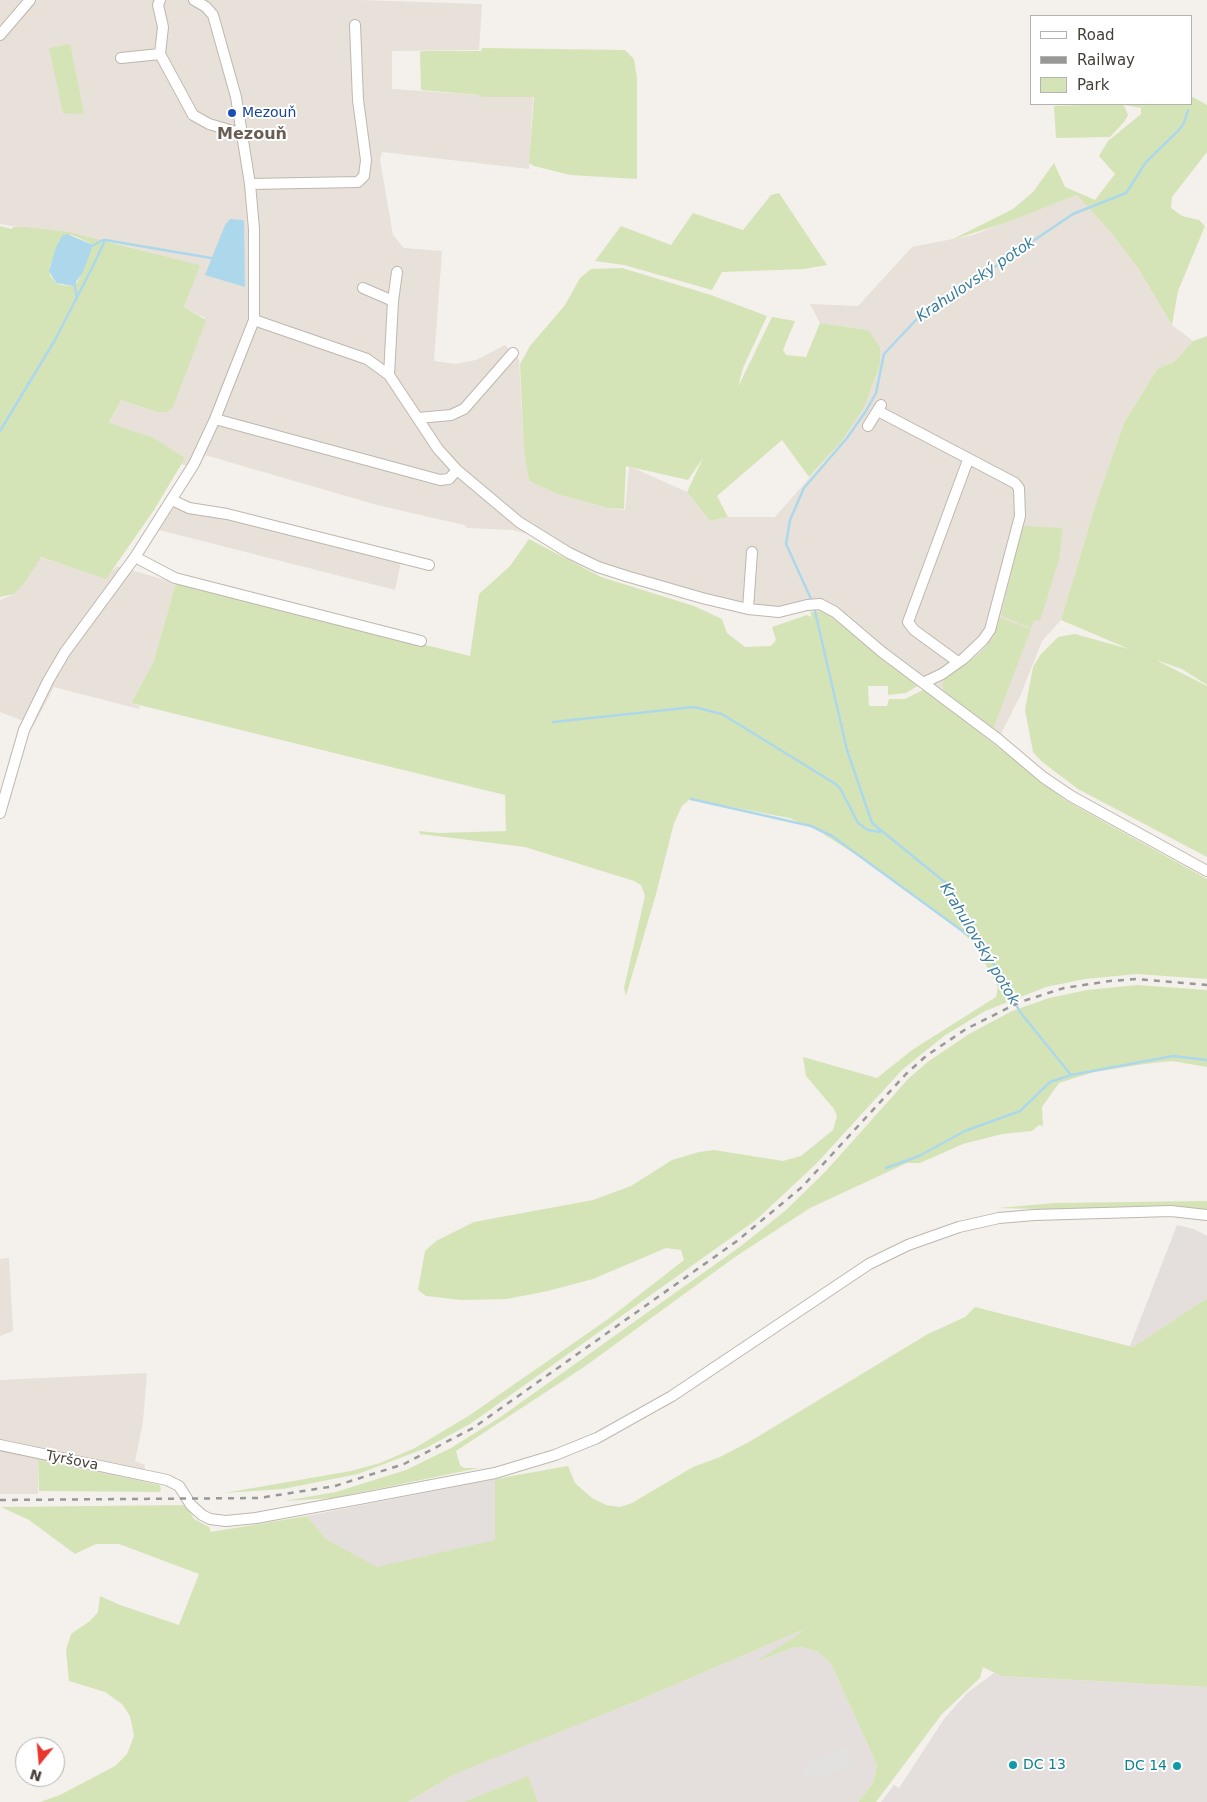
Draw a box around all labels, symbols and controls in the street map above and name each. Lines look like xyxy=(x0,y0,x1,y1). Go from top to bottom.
legend xyxy=(1030,15,1192,105)
text: Road xyxy=(1077,26,1115,44)
text: Railway xyxy=(1077,51,1135,69)
text: Park xyxy=(1077,76,1109,94)
place label: Mezouň xyxy=(242,105,296,121)
marker: Mezouň xyxy=(226,107,238,119)
district label: Mezouň xyxy=(217,125,287,145)
water label: Krahulovský potok xyxy=(913,234,1039,326)
water label: Krahulovský potok xyxy=(935,880,1023,1008)
street label: Tyršova xyxy=(44,1448,100,1474)
north arrow xyxy=(15,1737,65,1787)
place label: DC 13 xyxy=(1023,1757,1066,1773)
place label: DC 14 xyxy=(1124,1758,1167,1774)
marker: DC 13 xyxy=(1007,1759,1019,1771)
marker: DC 14 xyxy=(1171,1760,1183,1772)
text: N xyxy=(28,1766,44,1785)

